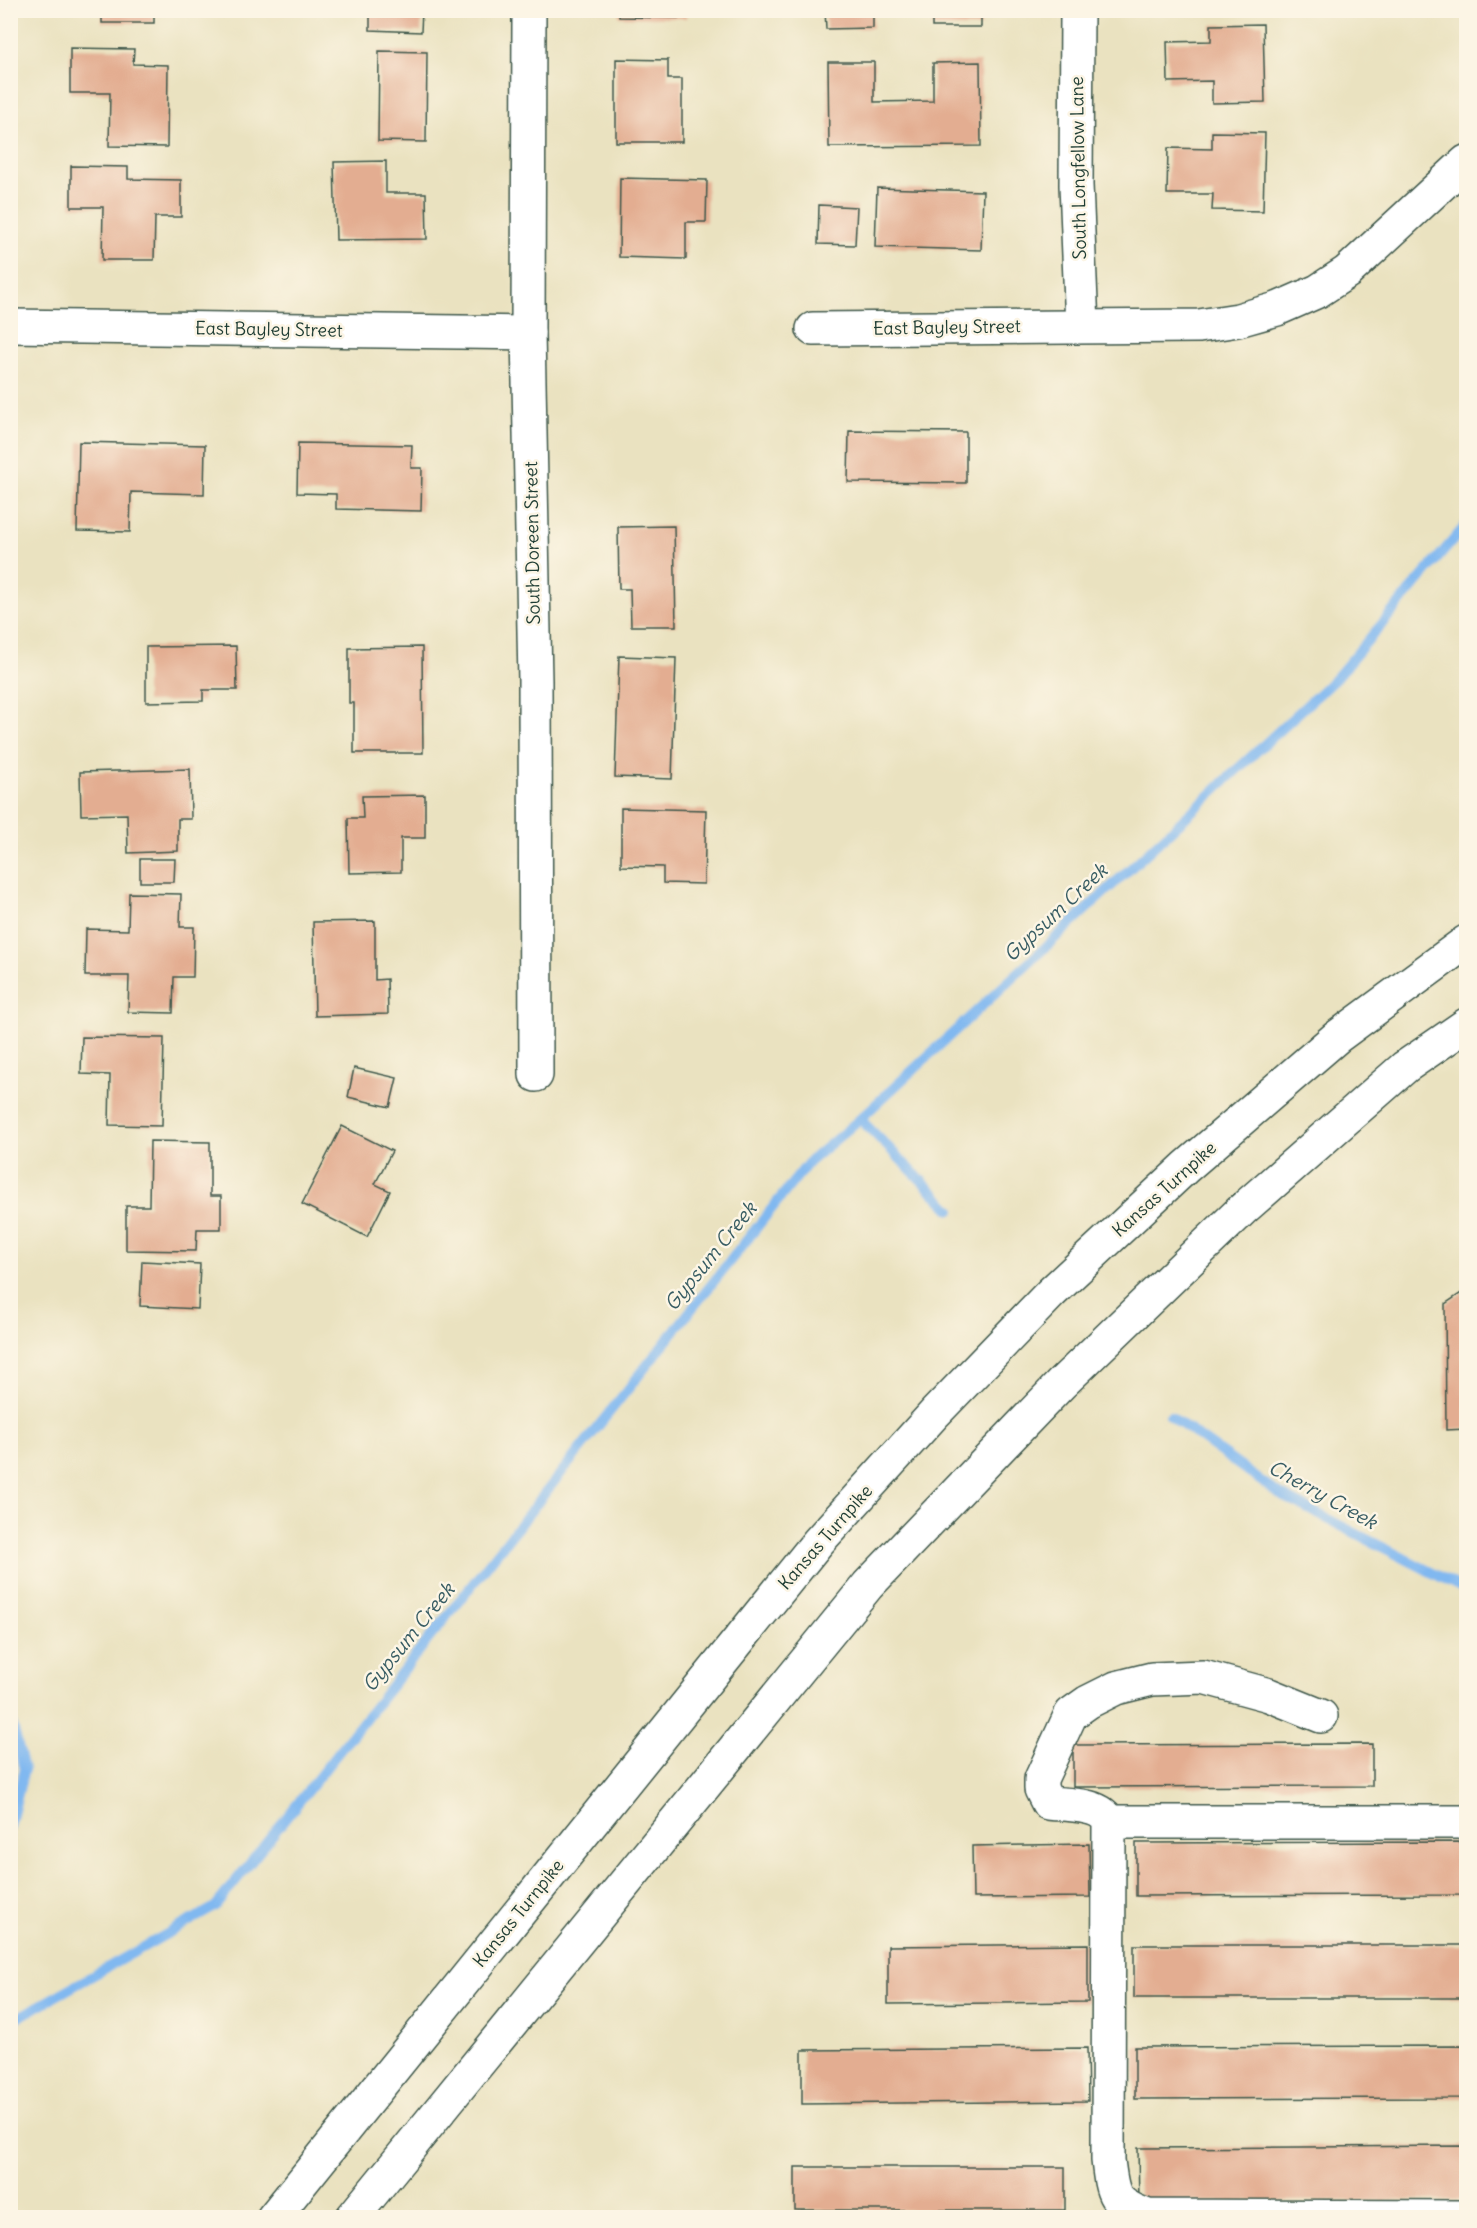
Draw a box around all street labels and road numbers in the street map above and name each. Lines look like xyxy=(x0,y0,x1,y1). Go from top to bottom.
street label: South Longfellow Lane xyxy=(1065,76,1091,260)
street label: East Bayley Street xyxy=(873,314,1021,340)
street label: East Bayley Street xyxy=(195,316,343,342)
street label: South Doreen Street xyxy=(519,461,545,625)
street label: Kansas Turnpike xyxy=(1107,1136,1221,1242)
street label: Kansas Turnpike xyxy=(773,1480,877,1594)
street label: Kansas Turnpike xyxy=(467,1854,569,1972)

